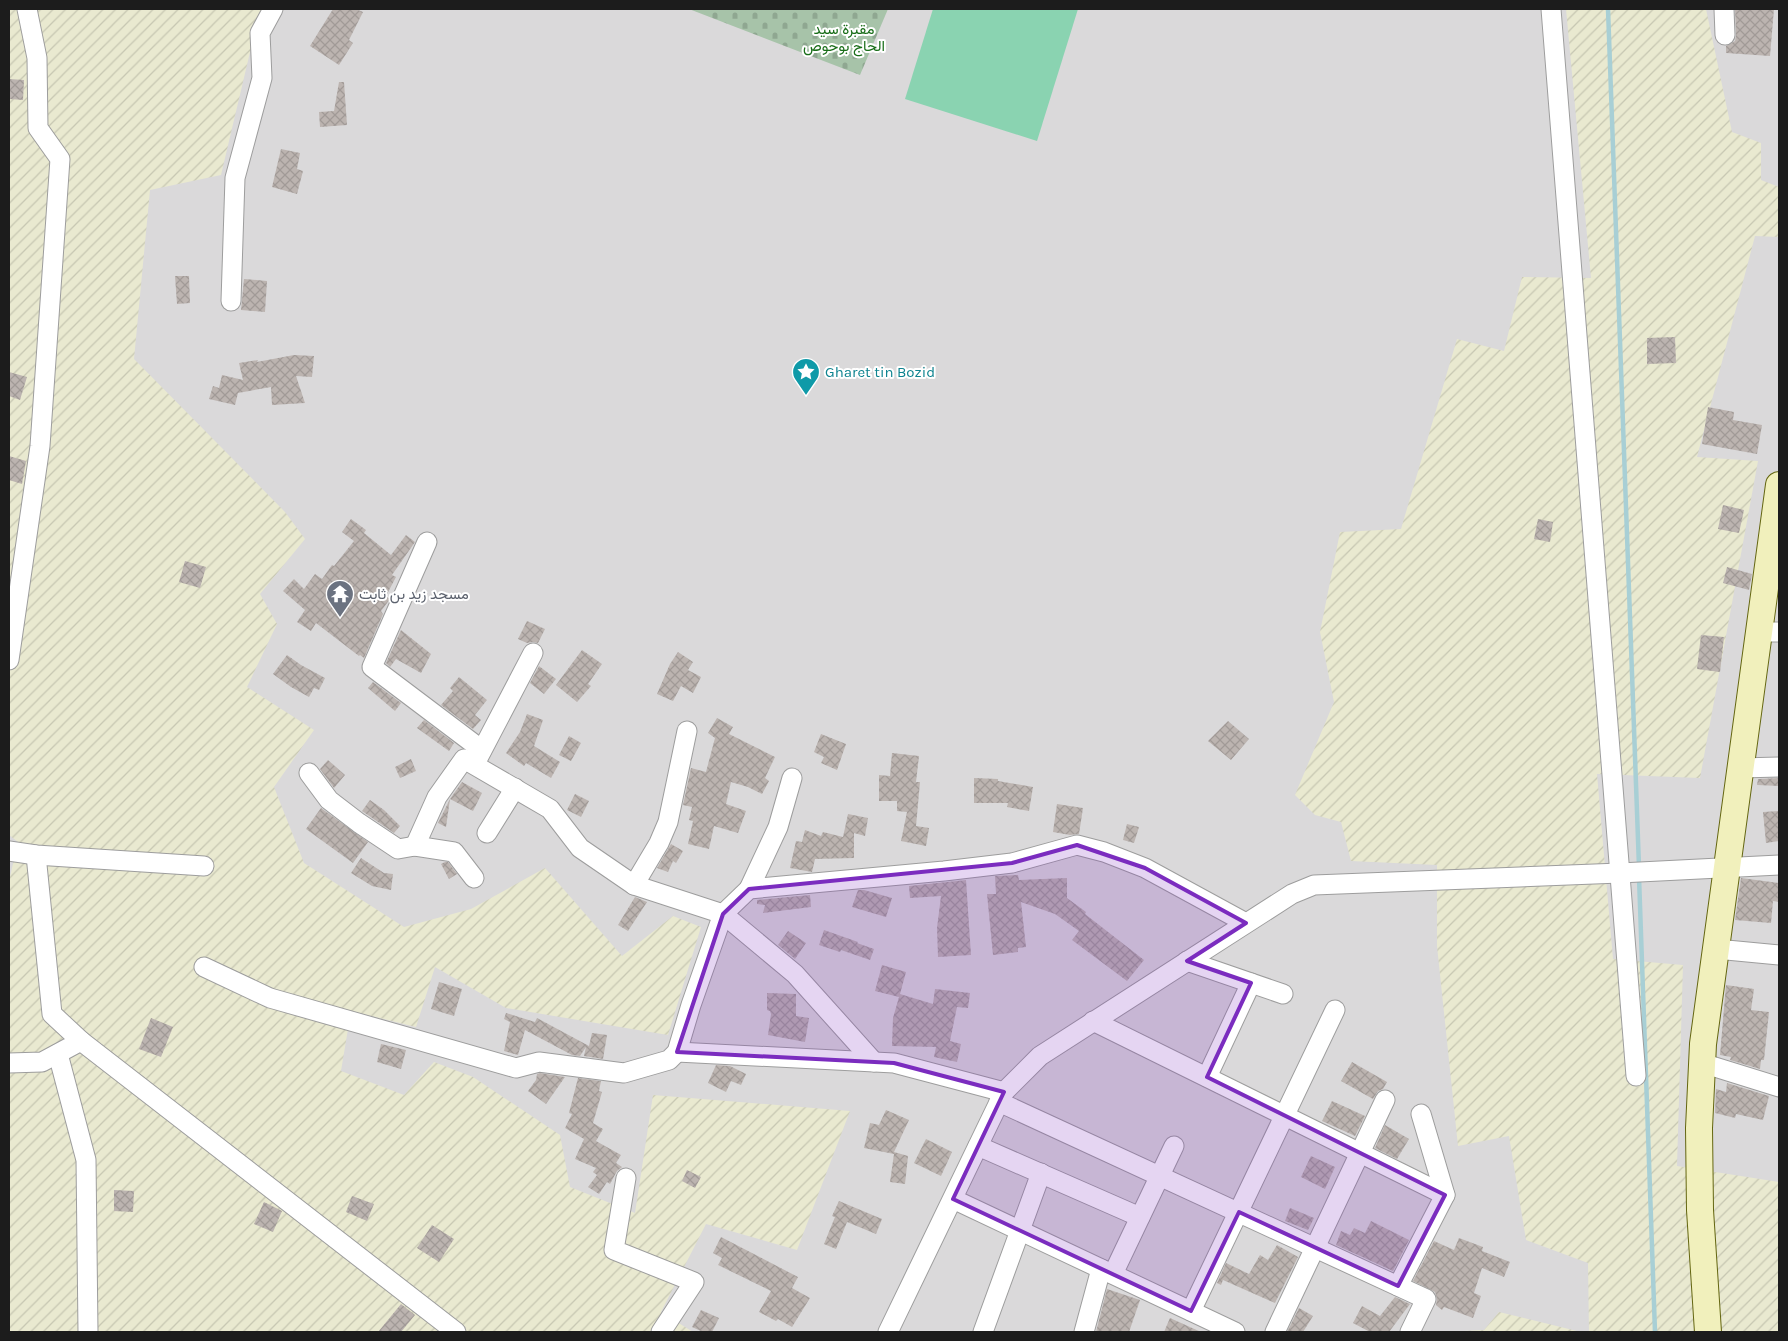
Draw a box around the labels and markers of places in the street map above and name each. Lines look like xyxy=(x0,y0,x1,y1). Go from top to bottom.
place icon: Gharet tin Bozid xyxy=(791,357,821,396)
place label: Gharet tin Bozid xyxy=(825,363,935,381)
temple icon: مسجد زيد بن ثابت xyxy=(325,579,355,618)
place label: مسجد زيد بن ثابت xyxy=(359,585,469,604)

